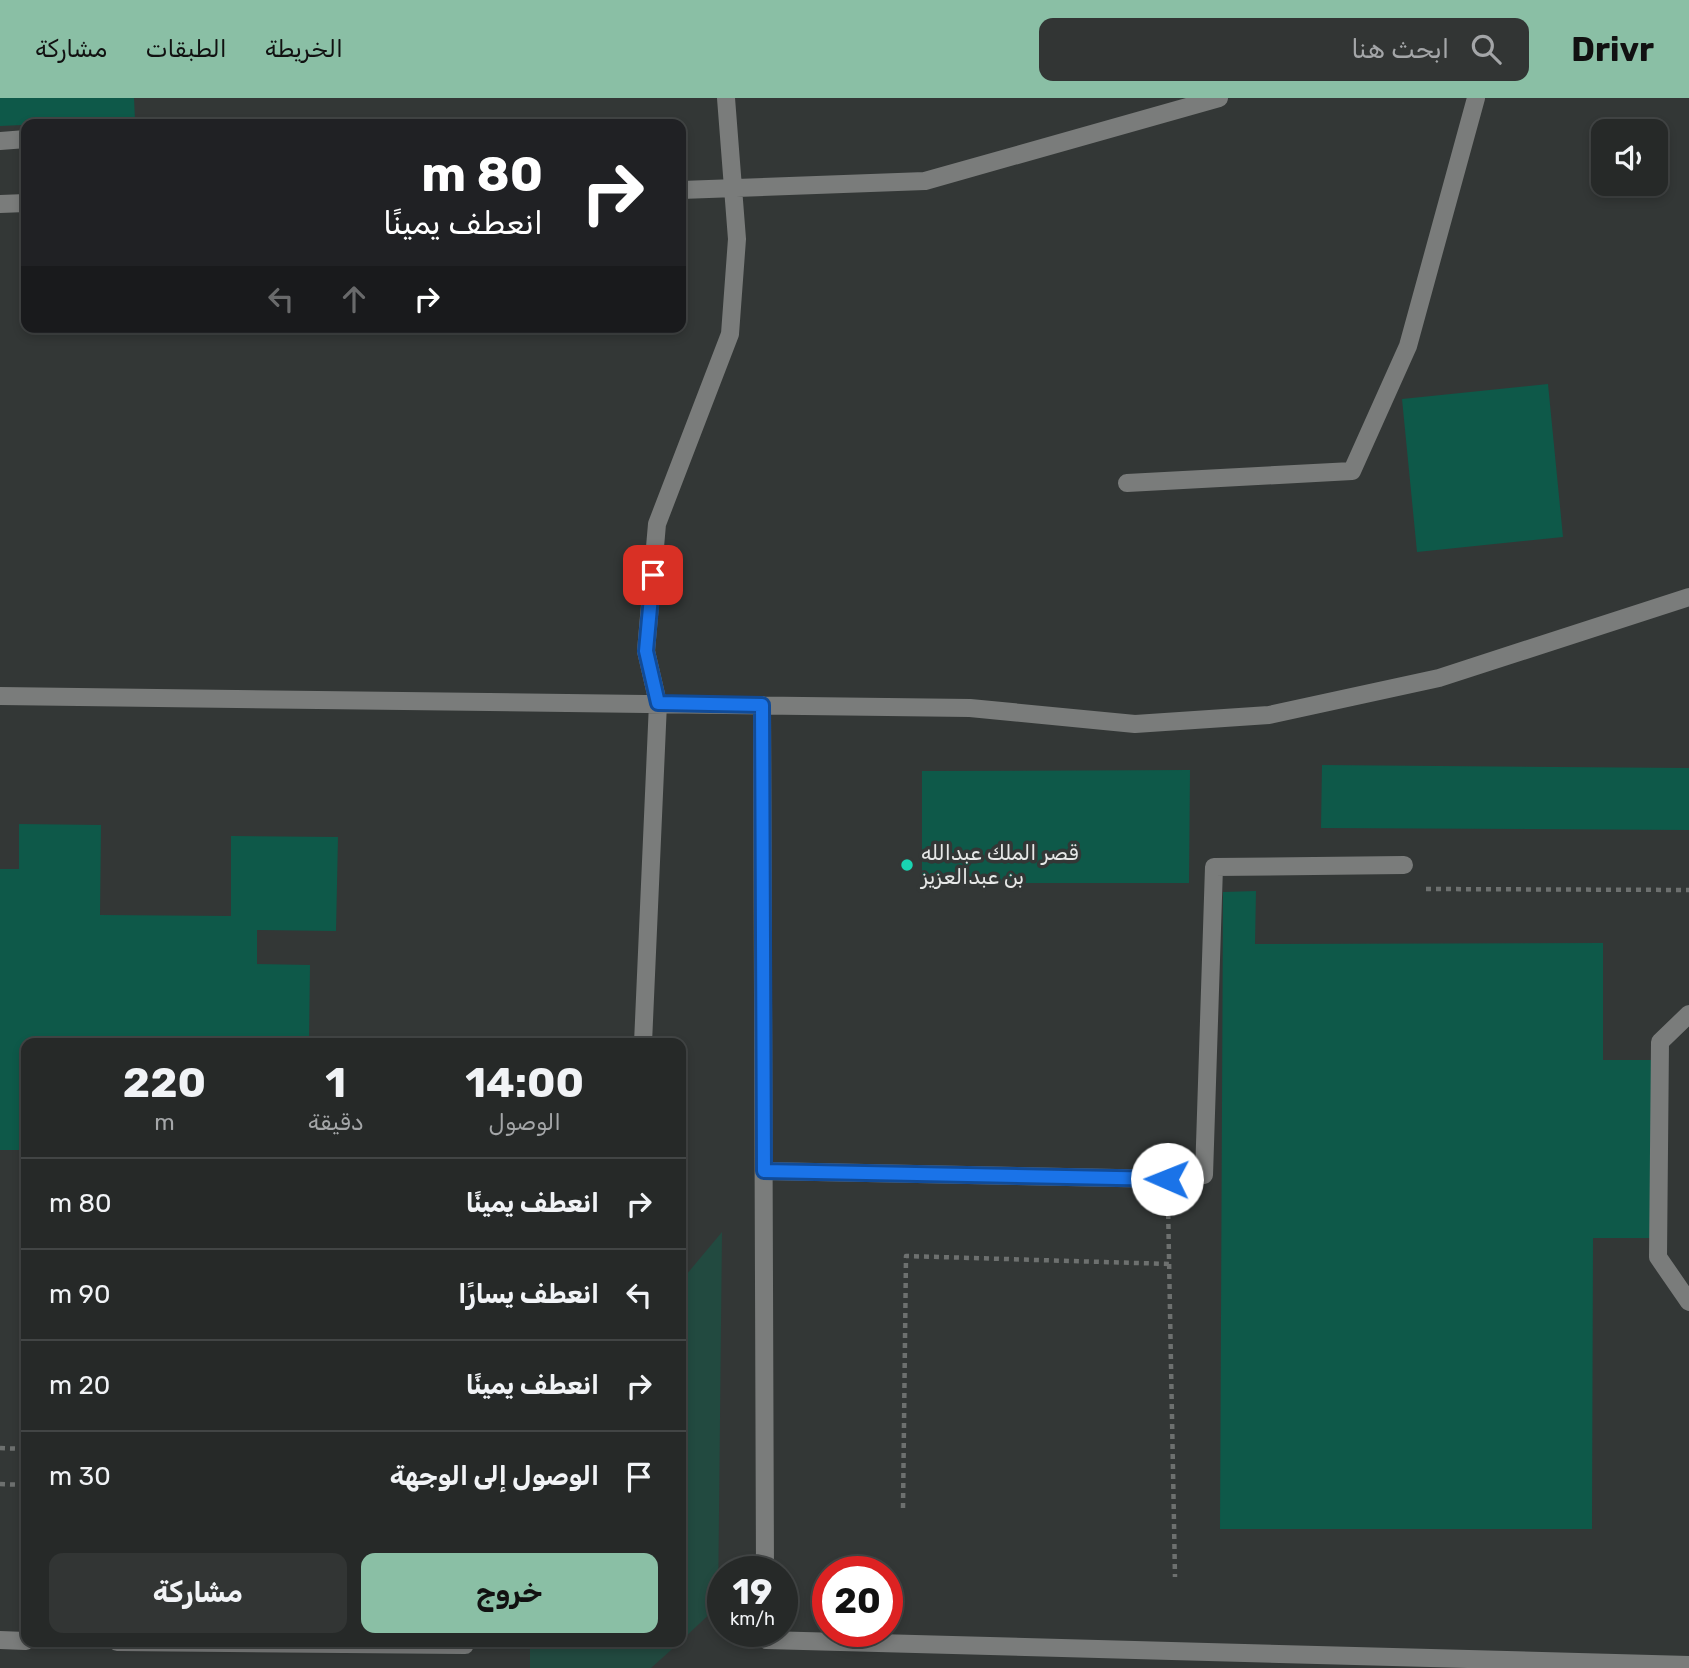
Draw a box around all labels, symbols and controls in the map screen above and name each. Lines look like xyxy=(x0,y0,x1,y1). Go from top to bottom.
search box xyxy=(1039,18,1529,81)
icon: search xyxy=(1467,30,1505,68)
text: Drivr xyxy=(1571,30,1654,69)
text: ابحث هنا xyxy=(1351,34,1449,65)
text: مشاركة xyxy=(35,35,107,63)
text: الطبقات xyxy=(145,35,227,63)
text: الخريطة xyxy=(265,35,343,63)
map controls xyxy=(1591,119,1668,196)
button: sound xyxy=(1591,119,1668,196)
text: 80 m xyxy=(421,145,543,203)
icon: right xyxy=(567,147,658,238)
text: انعطف يمينًا xyxy=(383,204,543,242)
icon: left xyxy=(262,280,300,318)
icon: ahead xyxy=(335,280,373,318)
icon: right xyxy=(408,280,446,318)
pin xyxy=(623,545,683,605)
icon: arrive xyxy=(634,556,672,594)
place label: قصر الملك عبدالله بن عبدالعزيز xyxy=(919,840,1078,889)
marker: قصر الملك عبدالله بن عبدالعزيز xyxy=(899,857,915,873)
text: 220 xyxy=(123,1058,206,1108)
text: 1 xyxy=(325,1058,346,1108)
text: 14:00 xyxy=(465,1058,584,1108)
text: m xyxy=(154,1108,175,1136)
text: دقيقة xyxy=(308,1108,363,1136)
text: الوصول xyxy=(488,1108,561,1136)
position arrow xyxy=(1130,1142,1204,1216)
icon: right xyxy=(620,1185,658,1223)
text: 80 m xyxy=(49,1188,112,1219)
text: انعطف يمينًا xyxy=(466,1188,599,1219)
icon: left xyxy=(620,1276,658,1314)
text: 90 m xyxy=(49,1279,110,1310)
text: انعطف يسارًا xyxy=(458,1279,599,1310)
icon: right xyxy=(620,1367,658,1405)
text: 20 m xyxy=(49,1370,110,1401)
text: انعطف يمينًا xyxy=(466,1370,599,1401)
icon: arrive xyxy=(620,1458,658,1496)
text: 30 m xyxy=(49,1461,111,1492)
text: الوصول إلى الوجهة xyxy=(390,1461,599,1492)
button: مشاركة xyxy=(49,1553,347,1633)
button: خروج xyxy=(361,1553,658,1633)
speed limit sign: 20 xyxy=(812,1556,903,1647)
text: 19 xyxy=(733,1571,772,1613)
text: km/h xyxy=(730,1608,775,1630)

